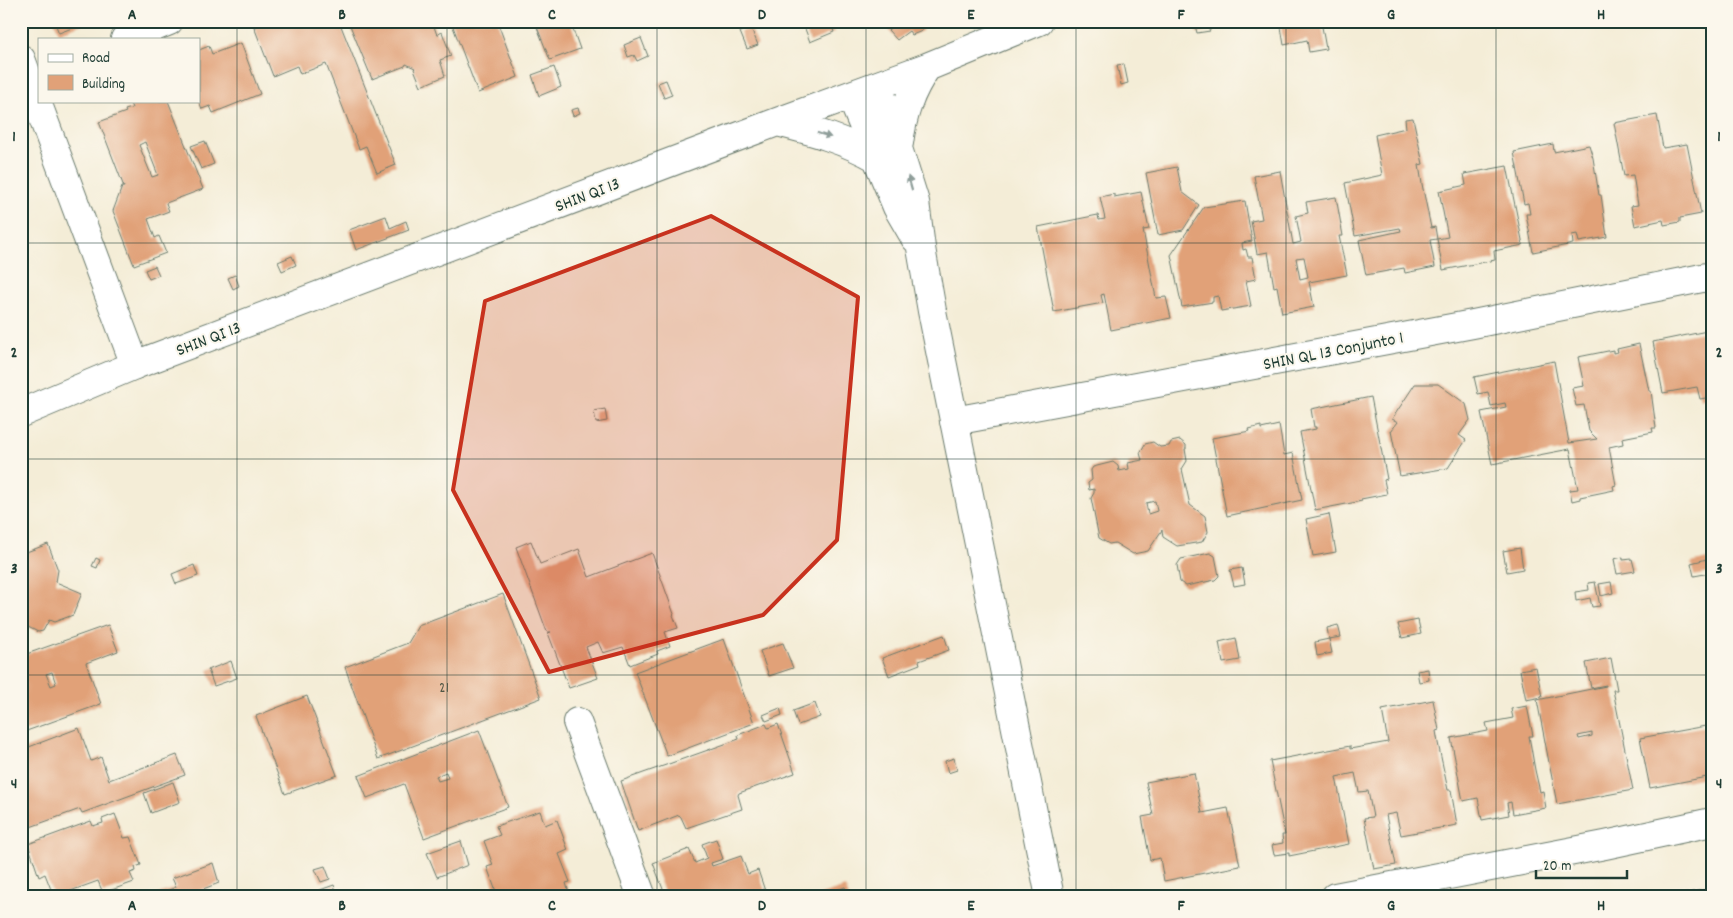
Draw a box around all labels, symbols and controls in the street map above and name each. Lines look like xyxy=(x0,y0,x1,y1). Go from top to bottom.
text: A xyxy=(128,4,137,27)
text: B xyxy=(338,4,346,27)
text: C xyxy=(548,4,556,27)
text: D xyxy=(758,4,767,27)
text: E xyxy=(967,4,975,27)
text: F xyxy=(1177,4,1185,27)
text: G xyxy=(1387,4,1395,27)
text: H xyxy=(1597,4,1605,27)
legend xyxy=(38,38,200,102)
text: Road xyxy=(82,48,110,70)
text: Building xyxy=(82,74,125,96)
text: 1 xyxy=(12,126,16,149)
text: 1 xyxy=(1717,126,1721,149)
one-way arrow xyxy=(817,131,832,139)
street label: SHIN QI 13 xyxy=(552,172,624,220)
one-way arrow xyxy=(906,175,914,191)
street label: SHIN QI 13 xyxy=(173,316,245,364)
street label: SHIN QL 13 Conjunto 1 xyxy=(1261,327,1406,378)
text: 2 xyxy=(11,342,18,365)
text: 2 xyxy=(1716,342,1723,365)
text: 3 xyxy=(10,558,18,581)
text: 3 xyxy=(1715,558,1723,581)
house number: 21 xyxy=(439,678,449,700)
text: 4 xyxy=(11,773,17,796)
text: 4 xyxy=(1716,773,1722,796)
scale bar xyxy=(1536,848,1627,880)
text: 20 m xyxy=(1543,856,1571,878)
text: A xyxy=(128,895,137,918)
text: B xyxy=(338,895,346,918)
text: C xyxy=(548,895,556,918)
text: D xyxy=(758,895,767,918)
text: E xyxy=(967,895,975,918)
text: F xyxy=(1177,895,1185,918)
text: G xyxy=(1387,895,1395,918)
text: H xyxy=(1597,895,1605,918)

